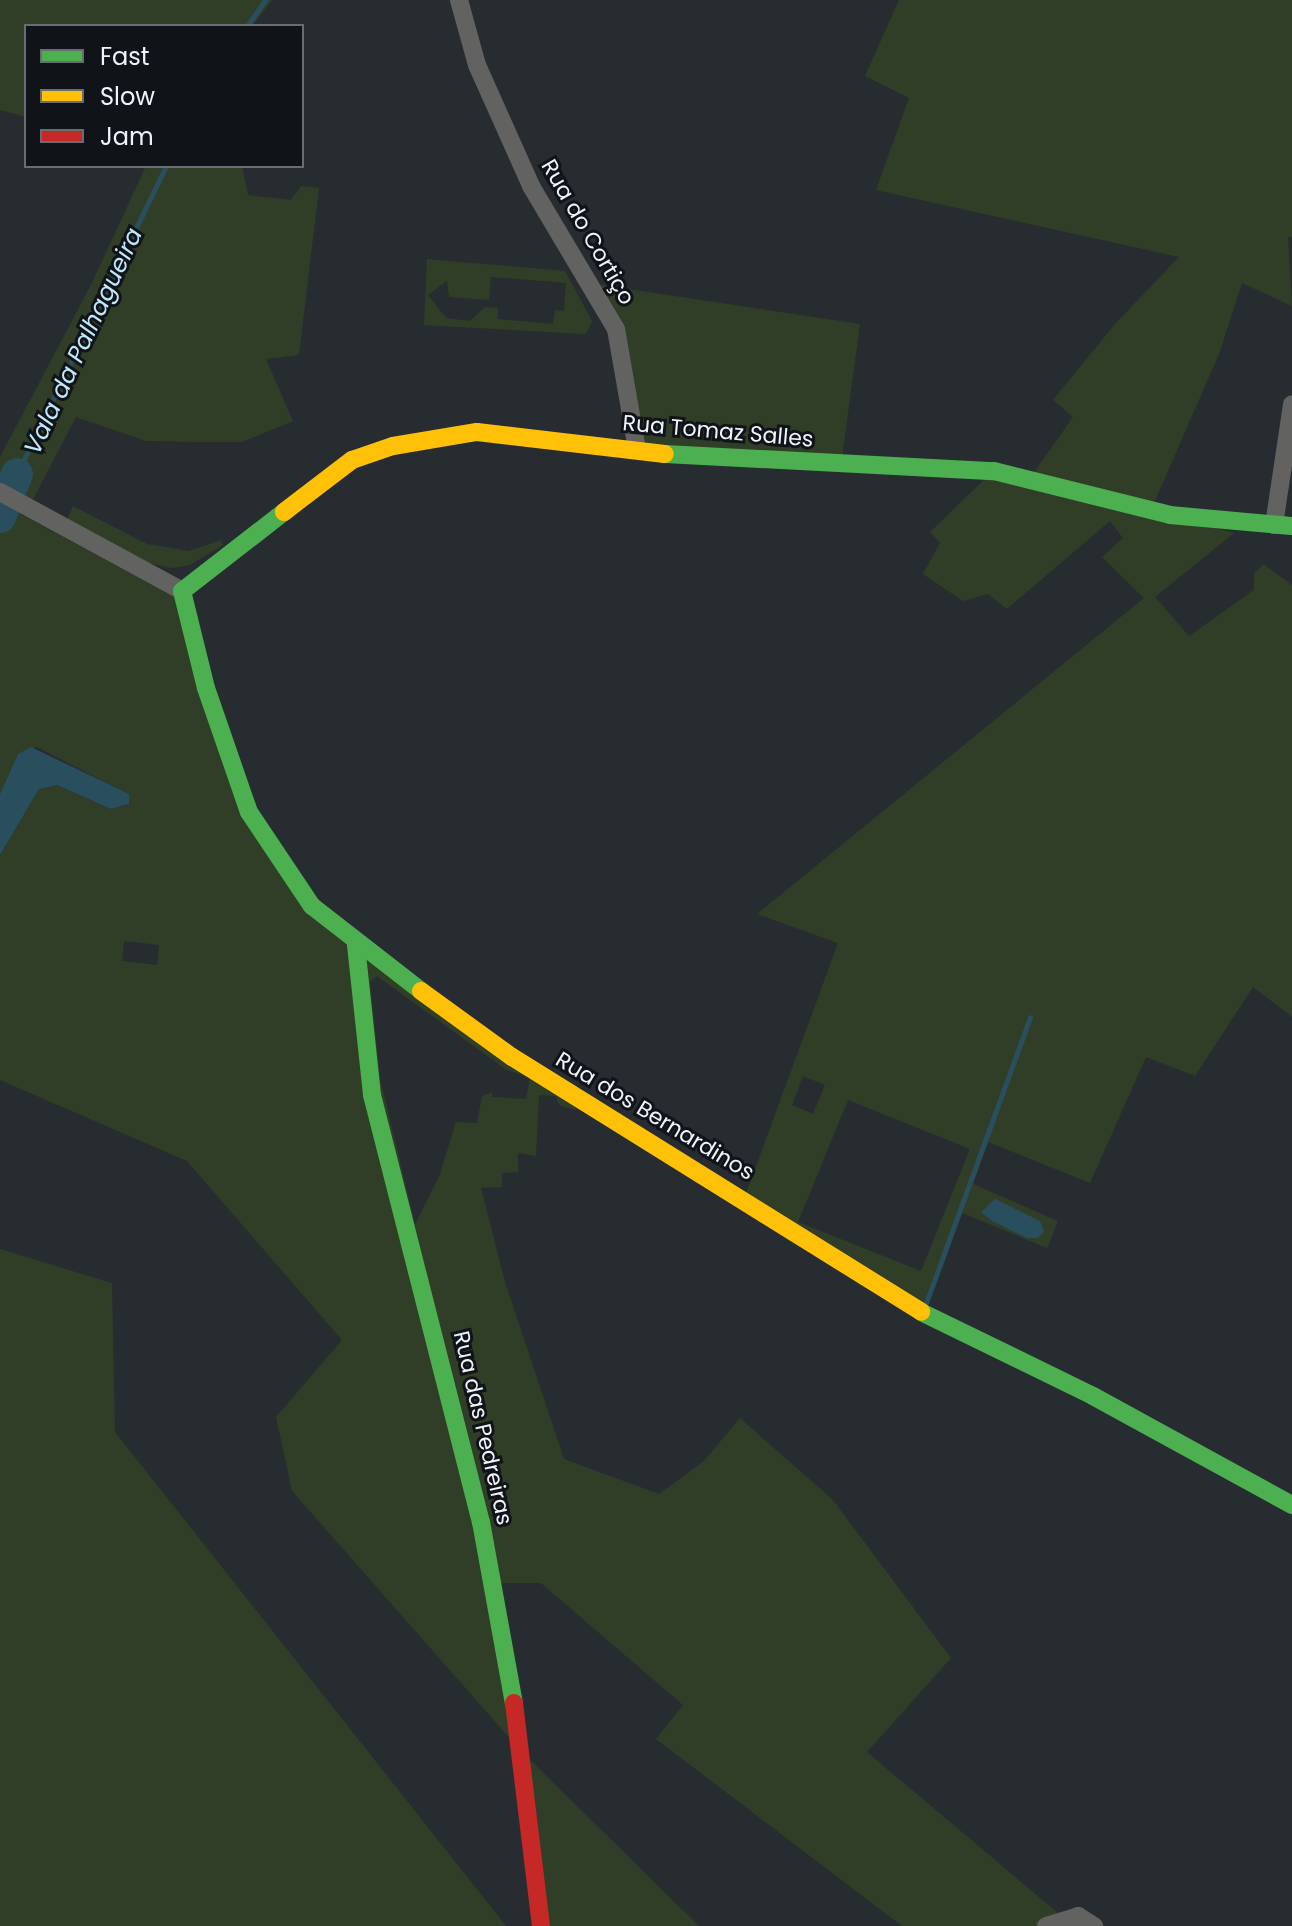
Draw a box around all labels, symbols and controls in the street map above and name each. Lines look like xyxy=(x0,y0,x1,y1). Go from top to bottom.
legend xyxy=(24,24,304,168)
text: Fast xyxy=(100,40,150,73)
text: Slow xyxy=(100,80,155,113)
text: Jam xyxy=(100,120,154,153)
street label: Rua do Cortiço xyxy=(536,155,640,309)
water label: Vala da Palhagueira xyxy=(18,223,148,459)
street label: Rua Tomaz Salles xyxy=(622,410,814,452)
street label: Rua dos Bernardinos xyxy=(551,1046,759,1186)
street label: Rua das Pedreiras xyxy=(448,1328,518,1528)

